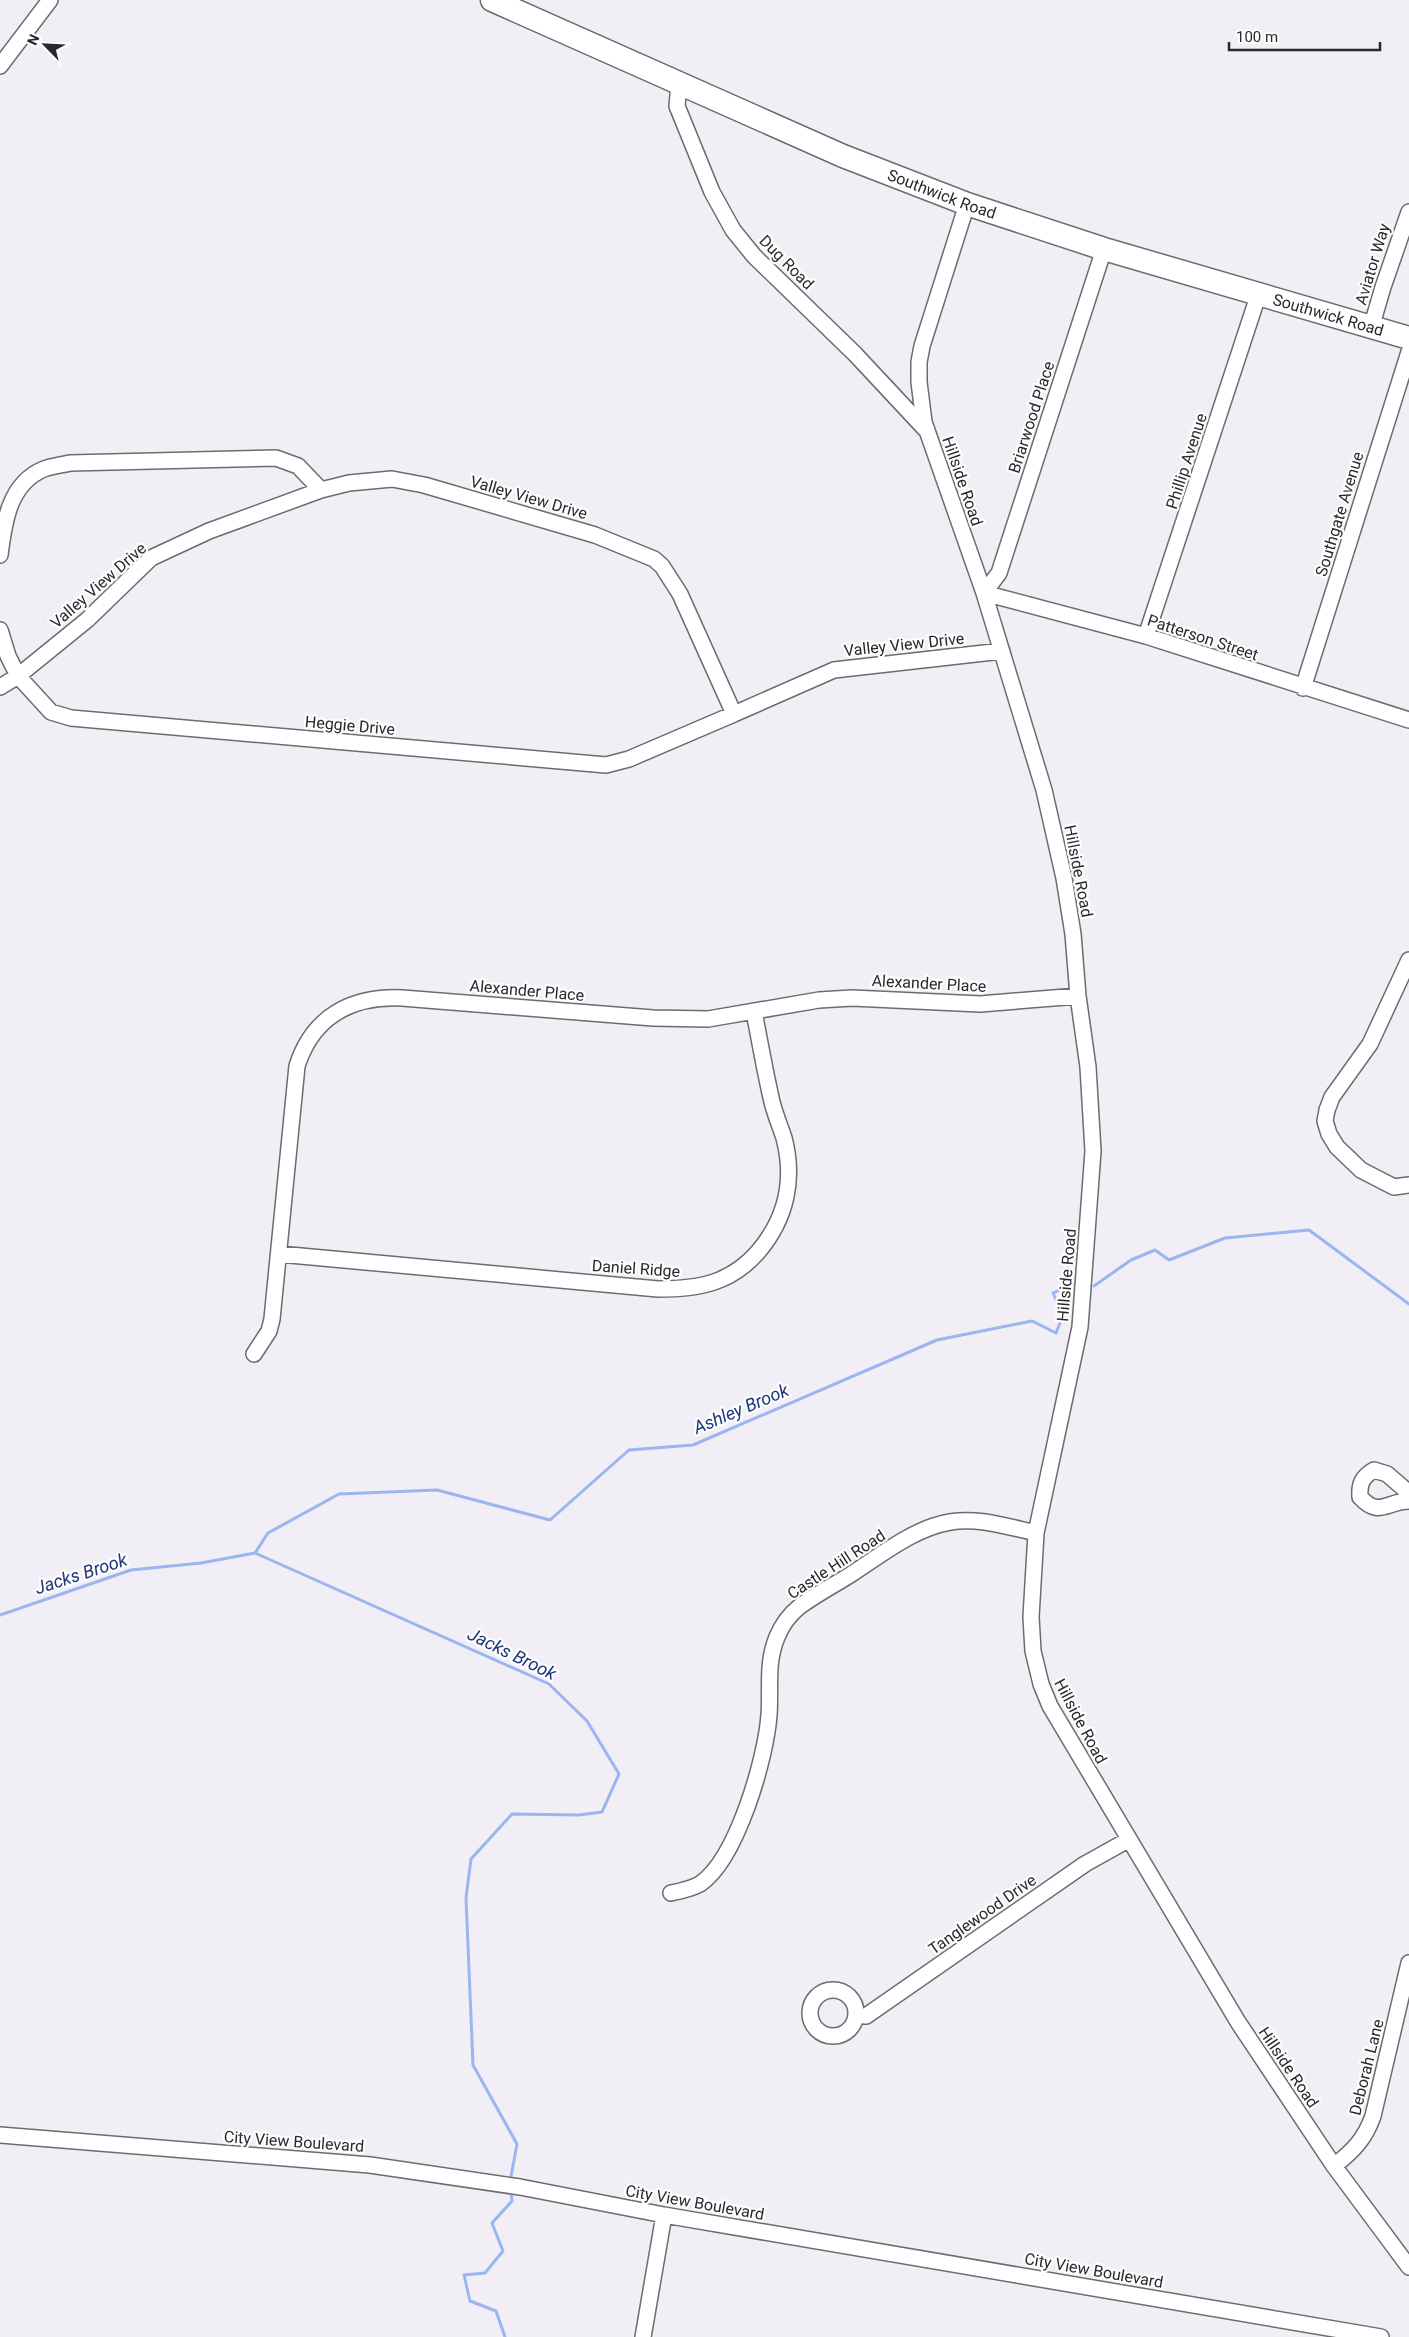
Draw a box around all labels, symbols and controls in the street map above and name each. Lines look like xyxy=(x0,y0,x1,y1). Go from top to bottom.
north arrow xyxy=(20,20,70,70)
scale bar xyxy=(1229,20,1380,52)
text: 100 m xyxy=(1236,28,1278,46)
text: N xyxy=(24,32,42,47)
street label: Southwick Road xyxy=(885,165,999,223)
street label: Aviator Way xyxy=(1351,221,1394,307)
street label: Dug Road xyxy=(756,231,818,293)
street label: Southwick Road xyxy=(1271,290,1386,340)
street label: Briarwood Place xyxy=(1004,359,1058,475)
street label: Phillip Avenue xyxy=(1162,411,1211,512)
street label: Hillside Road xyxy=(938,434,987,528)
street label: Southgate Avenue xyxy=(1312,450,1367,579)
street label: Valley View Drive xyxy=(468,472,590,523)
street label: Valley View Drive xyxy=(47,539,150,632)
street label: Patterson Street xyxy=(1145,611,1261,664)
street label: Valley View Drive xyxy=(843,629,965,660)
street label: Heggie Drive xyxy=(304,712,396,739)
street label: Hillside Road xyxy=(1060,823,1097,919)
street label: Alexander Place xyxy=(871,971,987,996)
street label: Alexander Place xyxy=(469,976,585,1005)
street label: Hillside Road xyxy=(1053,1228,1080,1322)
street label: Daniel Ridge xyxy=(591,1256,681,1281)
water label: Ashley Brook xyxy=(689,1379,793,1438)
street label: Castle Hill Road xyxy=(784,1526,889,1603)
water label: Jacks Brook xyxy=(32,1548,131,1598)
water label: Jacks Brook xyxy=(464,1623,561,1685)
street label: Hillside Road xyxy=(1050,1676,1111,1767)
street label: Tanglewood Drive xyxy=(925,1870,1040,1959)
street label: Deborah Lane xyxy=(1345,2017,1388,2117)
street label: Hillside Road xyxy=(1255,2023,1323,2111)
street label: City View Boulevard xyxy=(223,2127,365,2156)
street label: City View Boulevard xyxy=(624,2181,766,2224)
street label: City View Boulevard xyxy=(1023,2249,1165,2292)

